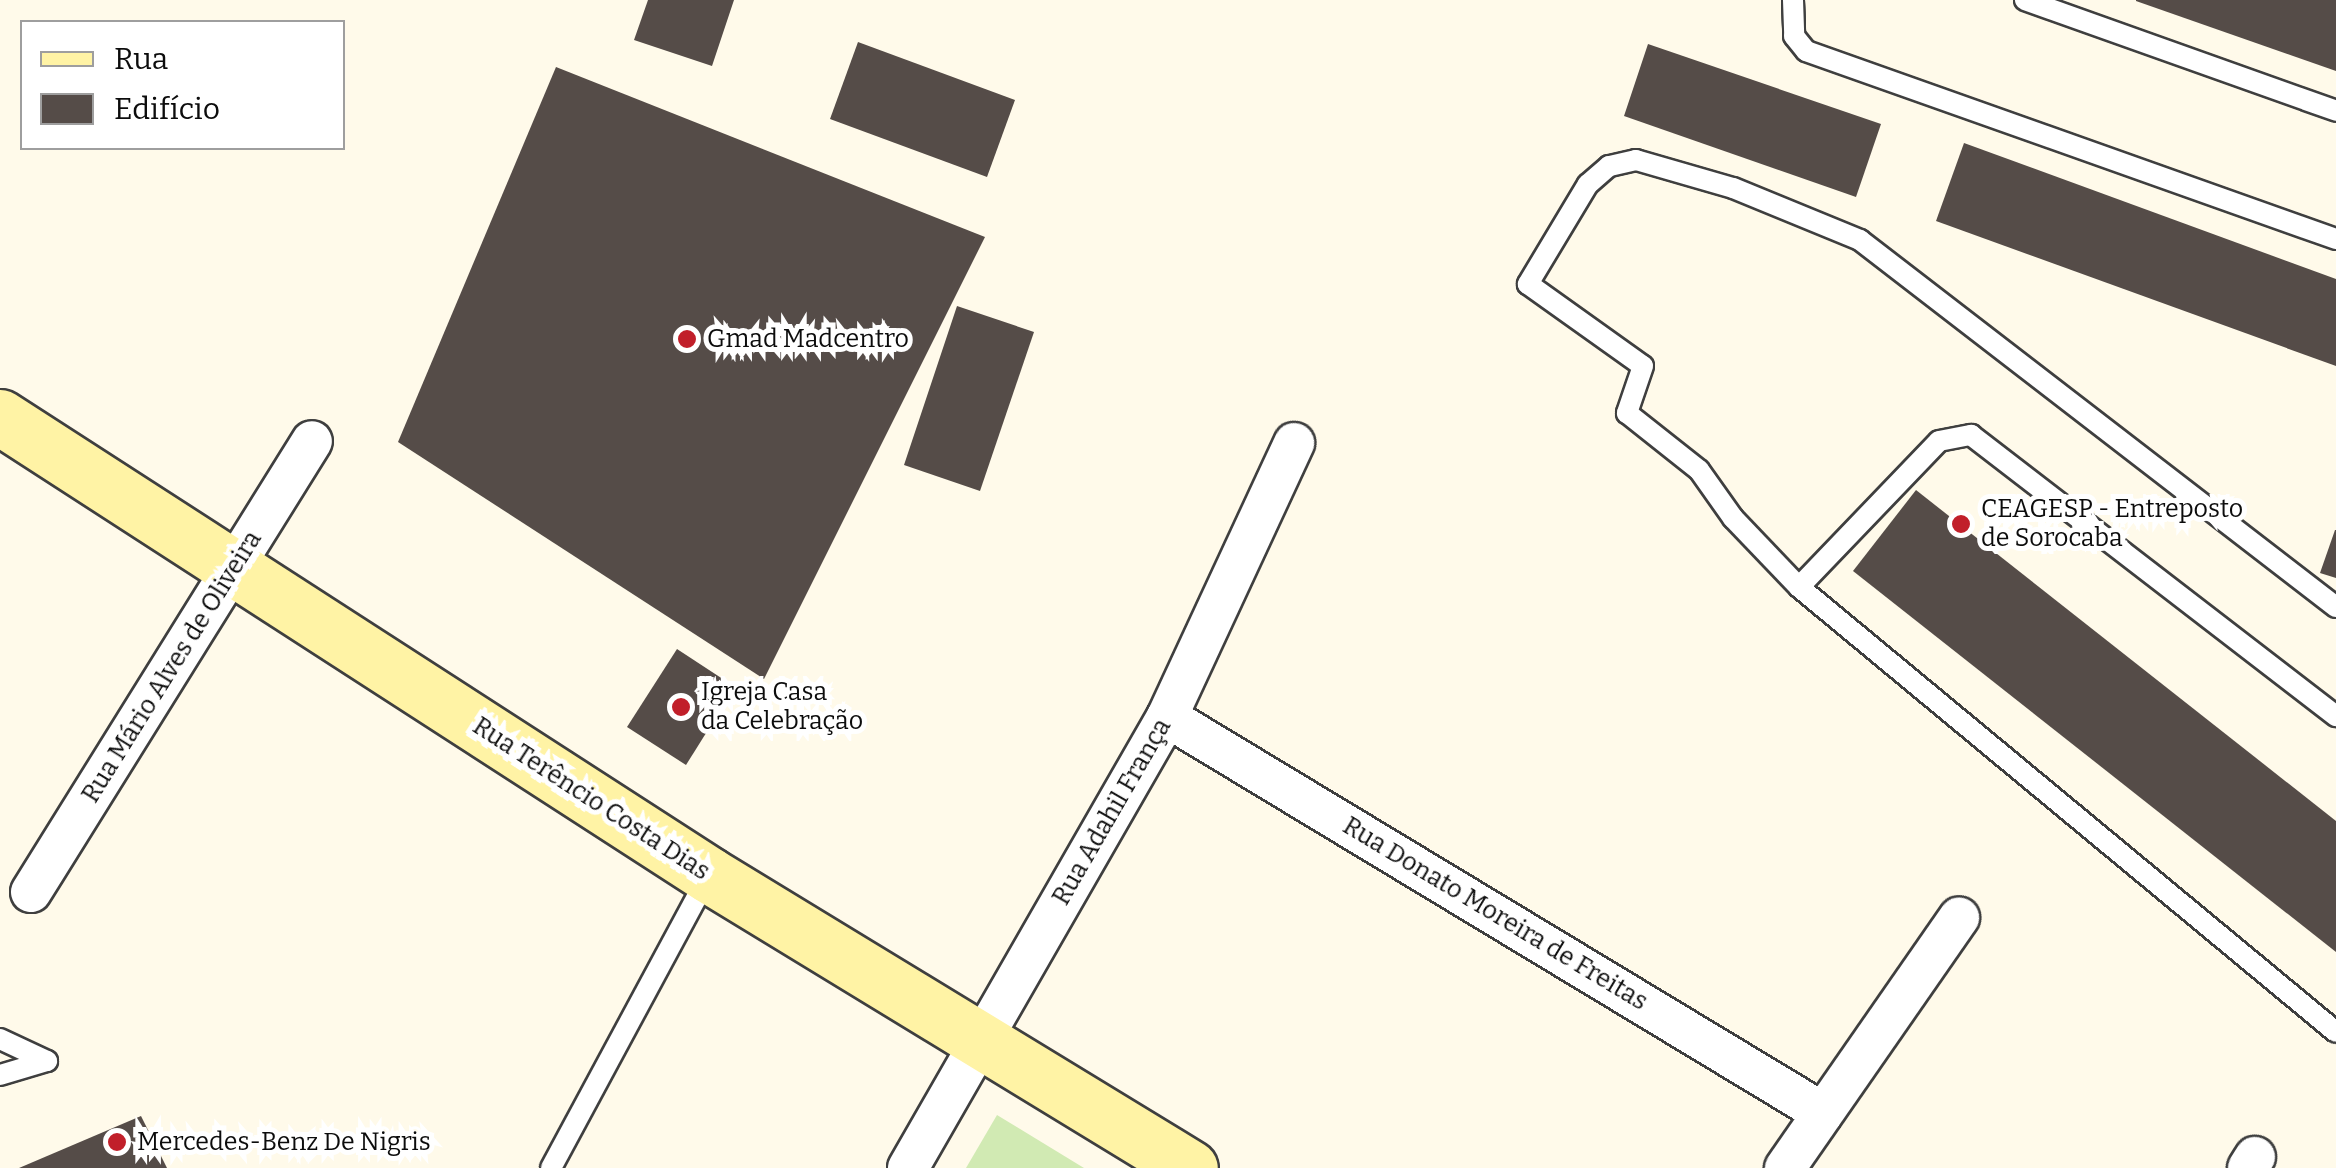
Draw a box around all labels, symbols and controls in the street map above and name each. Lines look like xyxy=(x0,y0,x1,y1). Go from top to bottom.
legend xyxy=(20,20,345,150)
text: Rua xyxy=(114,41,168,77)
text: Edifício xyxy=(114,91,220,127)
place label: Gmad Madcentro xyxy=(707,324,909,354)
marker: Gmad Madcentro xyxy=(676,328,698,350)
place label: CEAGESP - Entreposto de Sorocaba xyxy=(1981,495,2243,554)
marker: CEAGESP - Entreposto de Sorocaba xyxy=(1950,513,1972,535)
street label: Rua Mário Alves de Oliveira xyxy=(76,526,268,808)
place label: Igreja Casa da Celebração xyxy=(701,678,863,737)
marker: Igreja Casa da Celebração xyxy=(670,696,692,718)
street label: Rua Terêncio Costa Dias xyxy=(467,711,715,887)
street label: Rua Adahil França xyxy=(1046,713,1178,911)
street label: Rua Donato Moreira de Freitas xyxy=(1337,811,1653,1017)
place label: Mercedes-Benz De Nigris xyxy=(137,1127,431,1157)
marker: Mercedes-Benz De Nigris xyxy=(106,1131,128,1153)

